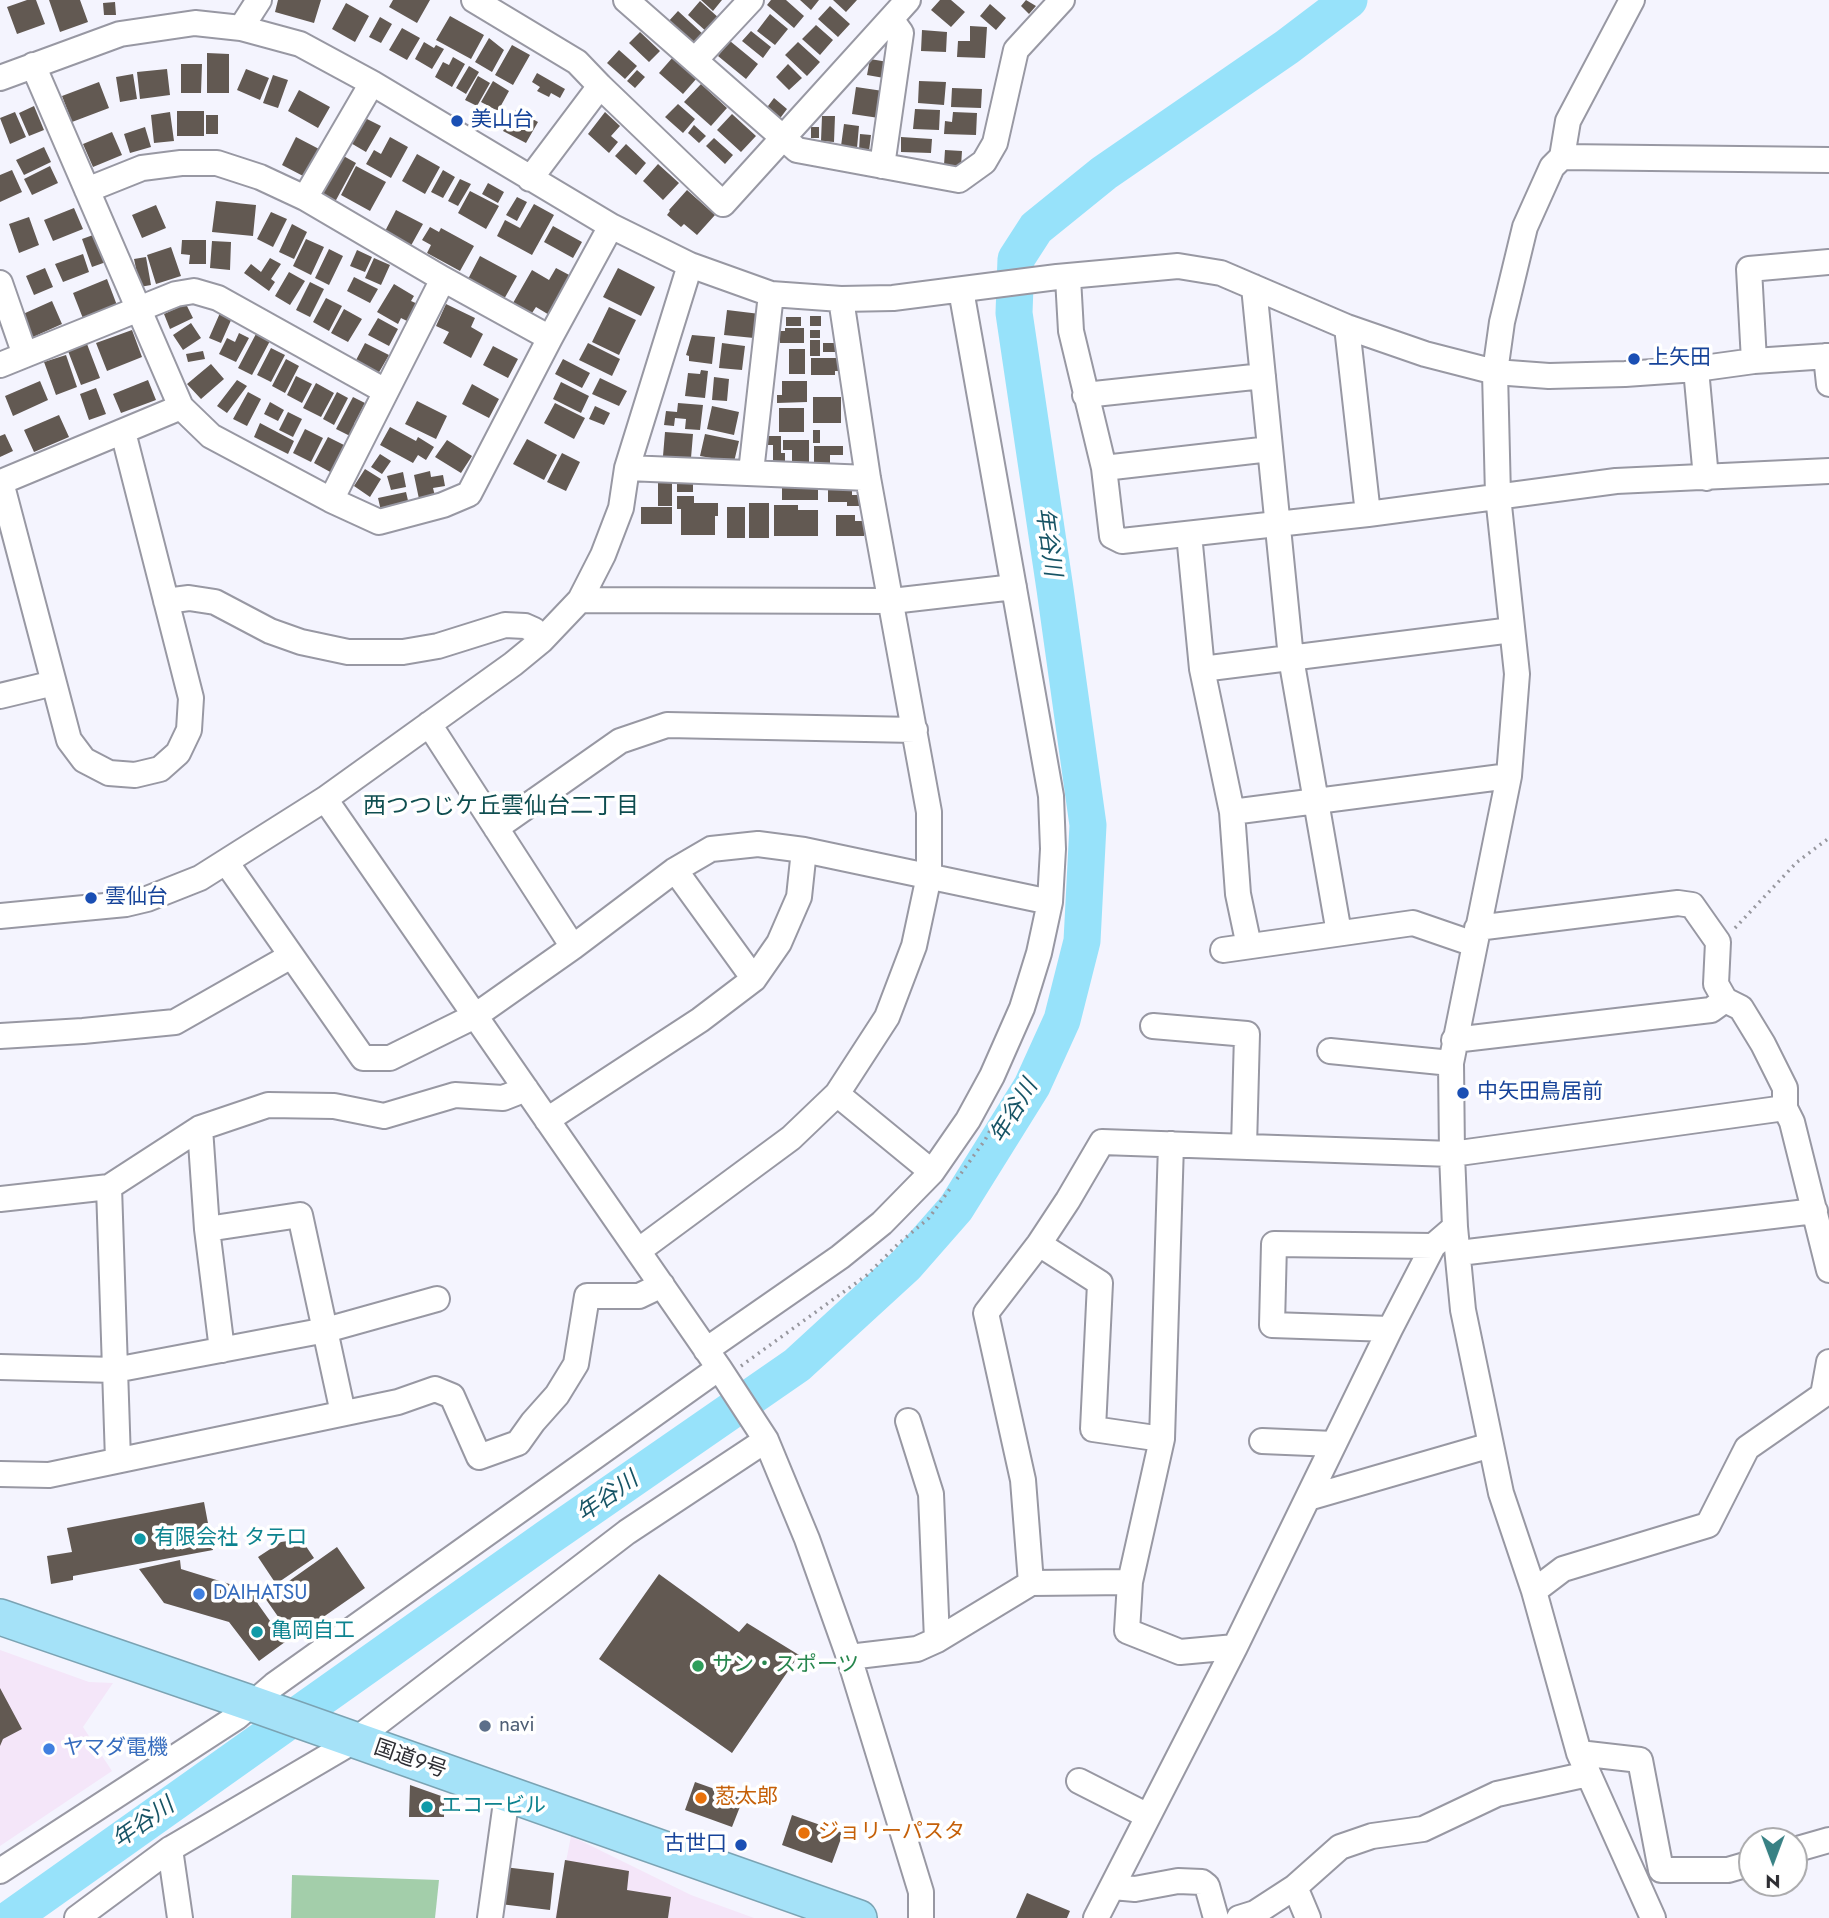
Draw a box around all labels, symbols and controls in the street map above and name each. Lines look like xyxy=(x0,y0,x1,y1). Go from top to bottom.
place label: 美山台 xyxy=(471,108,534,134)
marker: 美山台 xyxy=(449,113,465,129)
place label: 上矢田 xyxy=(1648,346,1711,372)
marker: 上矢田 xyxy=(1626,351,1642,367)
water label: 年谷川 xyxy=(1029,506,1065,578)
district label: 西つつじケ丘雲仙台二丁目 xyxy=(363,793,639,821)
place label: 雲仙台 xyxy=(105,885,168,911)
marker: 雲仙台 xyxy=(83,890,99,906)
water label: 年谷川 xyxy=(985,1075,1045,1149)
place label: 中矢田鳥居前 xyxy=(1477,1080,1603,1106)
marker: 中矢田鳥居前 xyxy=(1455,1085,1471,1101)
water label: 年谷川 xyxy=(572,1467,644,1529)
place label: 有限会社 タテロ xyxy=(154,1526,307,1552)
marker: 有限会社 タテロ xyxy=(132,1531,148,1547)
place label: DAIHATSU xyxy=(213,1581,307,1607)
marker: DAIHATSU xyxy=(191,1586,207,1602)
place label: 亀岡自工 xyxy=(271,1619,355,1645)
marker: 亀岡自工 xyxy=(249,1624,265,1640)
place label: サン・スポーツ xyxy=(712,1653,859,1679)
marker: サン・スポーツ xyxy=(690,1658,706,1674)
place label: navi xyxy=(499,1713,535,1739)
marker: navi xyxy=(477,1718,493,1734)
place label: ヤマダ電機 xyxy=(63,1736,168,1762)
street label: 国道9号 xyxy=(370,1736,450,1784)
marker: ヤマダ電機 xyxy=(41,1741,57,1757)
place label: 荵太郎 xyxy=(715,1785,778,1811)
marker: 荵太郎 xyxy=(693,1790,709,1806)
water label: 年谷川 xyxy=(108,1793,180,1855)
place label: エコービル xyxy=(441,1794,546,1820)
marker: エコービル xyxy=(419,1799,435,1815)
place label: ジョリーパスタ xyxy=(818,1820,965,1846)
marker: ジョリーパスタ xyxy=(796,1825,812,1841)
north arrow xyxy=(1738,1827,1808,1897)
place label: 古世口 xyxy=(664,1832,727,1858)
marker: 古世口 xyxy=(733,1837,749,1853)
text: N xyxy=(1765,1868,1781,1895)

